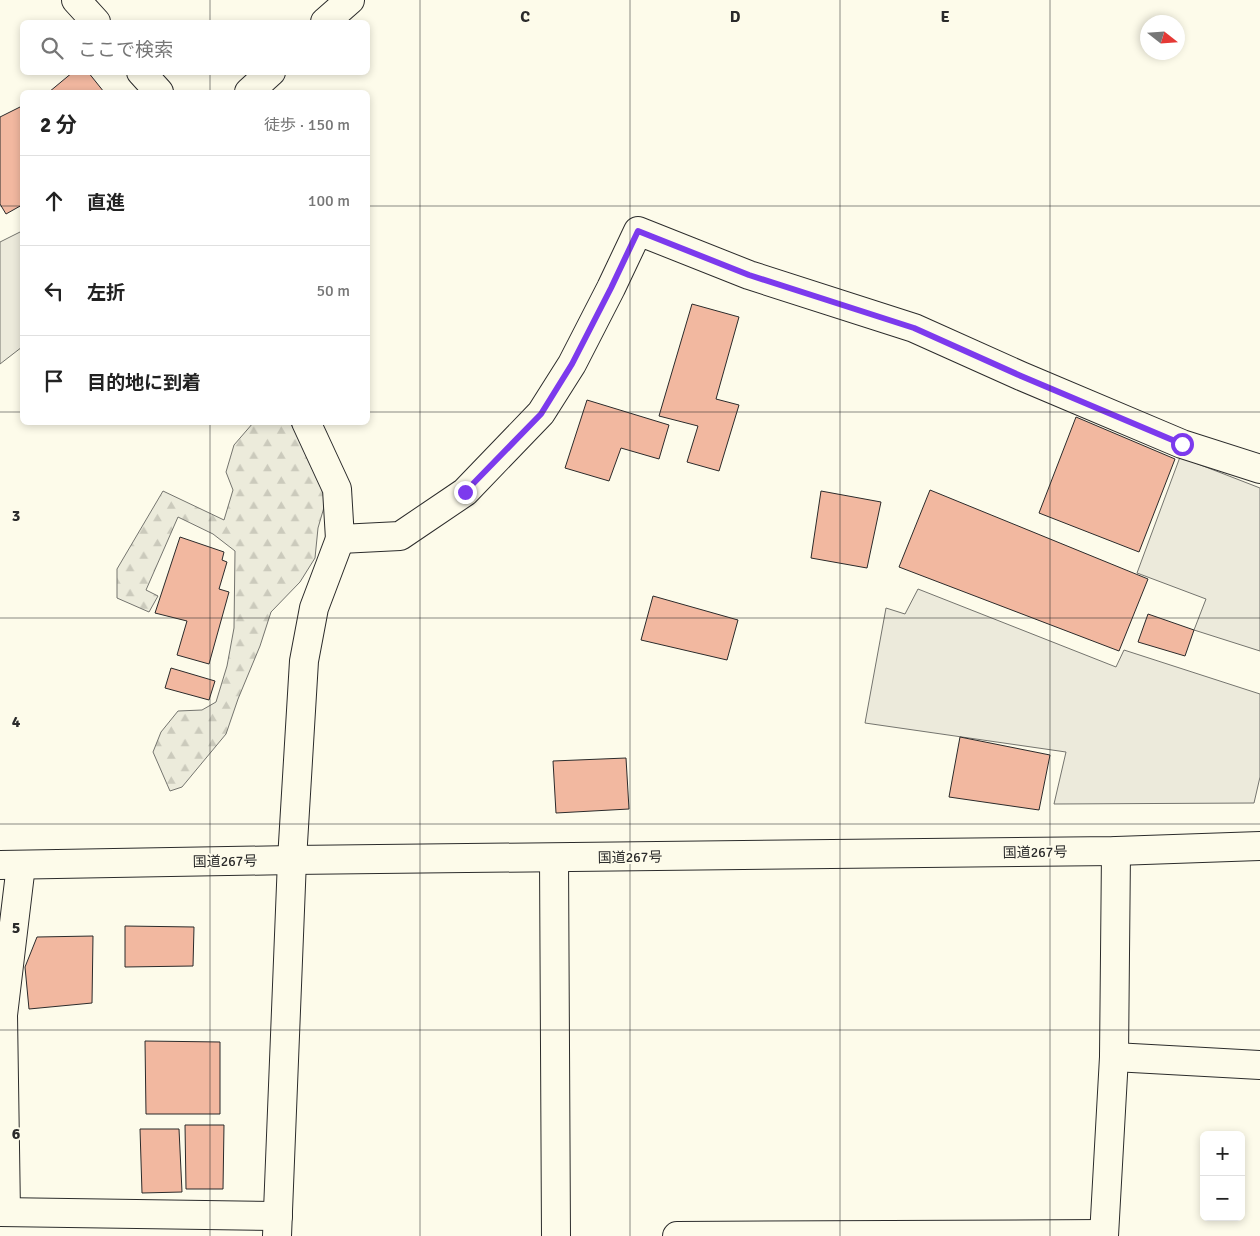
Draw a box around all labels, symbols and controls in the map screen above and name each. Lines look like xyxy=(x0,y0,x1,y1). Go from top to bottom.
text: C xyxy=(520,7,530,27)
text: D xyxy=(730,7,741,27)
text: E xyxy=(940,7,950,27)
north arrow xyxy=(1140,15,1185,60)
search box xyxy=(20,20,370,75)
icon: search xyxy=(38,34,66,62)
text: ここで検索 xyxy=(78,38,173,62)
text: 2 分 xyxy=(40,112,77,138)
text: 徒歩 · 150 m xyxy=(264,115,350,135)
icon: ahead xyxy=(40,187,68,215)
text: 直進 xyxy=(87,191,125,215)
text: 100 m xyxy=(308,191,350,211)
icon: left xyxy=(40,277,68,305)
text: 左折 xyxy=(87,281,125,305)
text: 50 m xyxy=(316,281,350,301)
icon: arrive xyxy=(40,367,68,395)
text: 目的地に到着 xyxy=(87,371,201,395)
route start xyxy=(1171,433,1194,456)
route end xyxy=(454,481,477,504)
text: 3 xyxy=(12,506,20,526)
text: 4 xyxy=(12,712,21,732)
street label: 国道267号 xyxy=(1003,843,1067,862)
street label: 国道267号 xyxy=(598,848,662,867)
street label: 国道267号 xyxy=(193,852,257,871)
text: 5 xyxy=(12,918,20,938)
text: 6 xyxy=(12,1124,21,1144)
map controls xyxy=(1200,1131,1245,1221)
button: + xyxy=(1200,1131,1245,1176)
button: − xyxy=(1200,1176,1245,1221)

